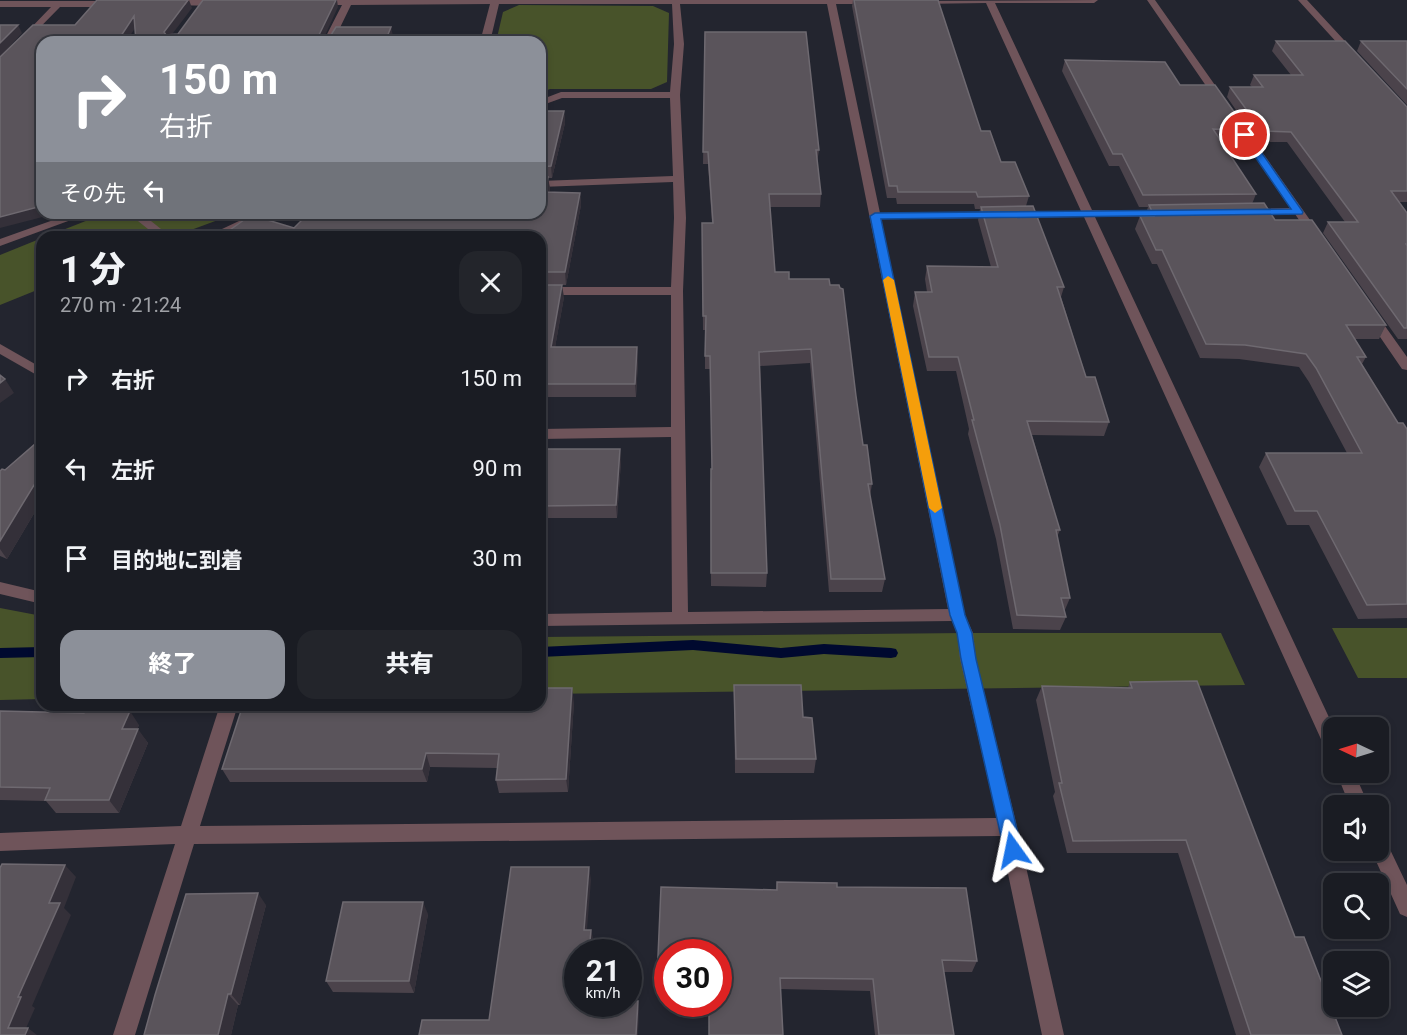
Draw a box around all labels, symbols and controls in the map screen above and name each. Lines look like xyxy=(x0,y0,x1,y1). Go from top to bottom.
text: 150 m xyxy=(159,55,278,104)
icon: right xyxy=(60,60,138,138)
pin xyxy=(1219,109,1270,160)
text: 右折 xyxy=(159,111,213,143)
icon: arrive xyxy=(1228,118,1261,151)
icon: left xyxy=(138,174,171,207)
text: その先 xyxy=(60,181,126,206)
text: 1 分 xyxy=(60,249,126,291)
button: close xyxy=(459,251,522,314)
text: 270 m · 21:24 xyxy=(60,293,181,317)
icon: right xyxy=(60,362,93,395)
text: 150 m xyxy=(460,366,522,391)
text: 右折 xyxy=(111,368,155,393)
icon: left xyxy=(60,452,93,485)
text: 90 m xyxy=(473,456,522,481)
text: 左折 xyxy=(111,458,155,483)
icon: arrive xyxy=(60,542,93,575)
text: 30 m xyxy=(473,546,522,571)
text: 目的地に到着 xyxy=(111,548,243,573)
button: 終了 xyxy=(60,630,285,699)
button: 共有 xyxy=(297,630,522,699)
north arrow xyxy=(1323,717,1389,783)
map controls xyxy=(1323,717,1389,1017)
button: sound xyxy=(1323,795,1389,861)
position arrow xyxy=(981,818,1045,882)
button: search xyxy=(1323,873,1389,939)
speed limit sign: 30 xyxy=(654,939,732,1017)
button: layers xyxy=(1323,951,1389,1017)
text: 21 xyxy=(586,953,620,988)
text: km/h xyxy=(585,984,621,1002)

